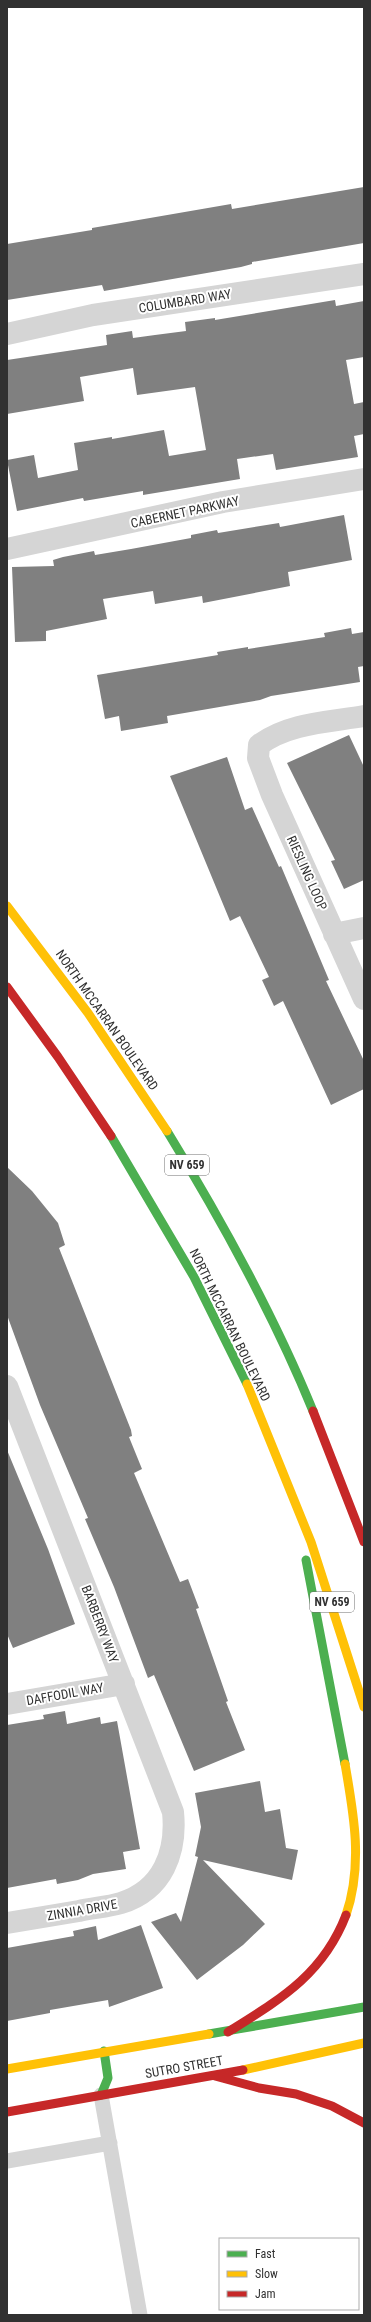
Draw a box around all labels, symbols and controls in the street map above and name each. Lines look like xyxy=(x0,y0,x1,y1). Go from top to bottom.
street label: COLUMBARD WAY xyxy=(138,286,232,316)
street label: CABERNET PARKWAY xyxy=(129,493,241,531)
street label: RIESLING LOOP xyxy=(284,833,330,913)
street label: NORTH MCCARRAN BOULEVARD xyxy=(53,947,161,1093)
road number: NV 659 xyxy=(165,1155,209,1175)
street label: NORTH MCCARRAN BOULEVARD xyxy=(186,1246,274,1404)
street label: BARBERRY WAY xyxy=(78,1583,122,1665)
road number: NV 659 xyxy=(310,1592,354,1612)
street label: DAFFODIL WAY xyxy=(25,1680,105,1708)
street label: ZINNIA DRIVE xyxy=(46,1896,118,1924)
street label: SUTRO STREET xyxy=(144,2053,224,2081)
legend xyxy=(219,2238,359,2310)
text: Fast xyxy=(255,2247,276,2261)
text: Slow xyxy=(255,2267,278,2281)
text: Jam xyxy=(255,2287,276,2301)

